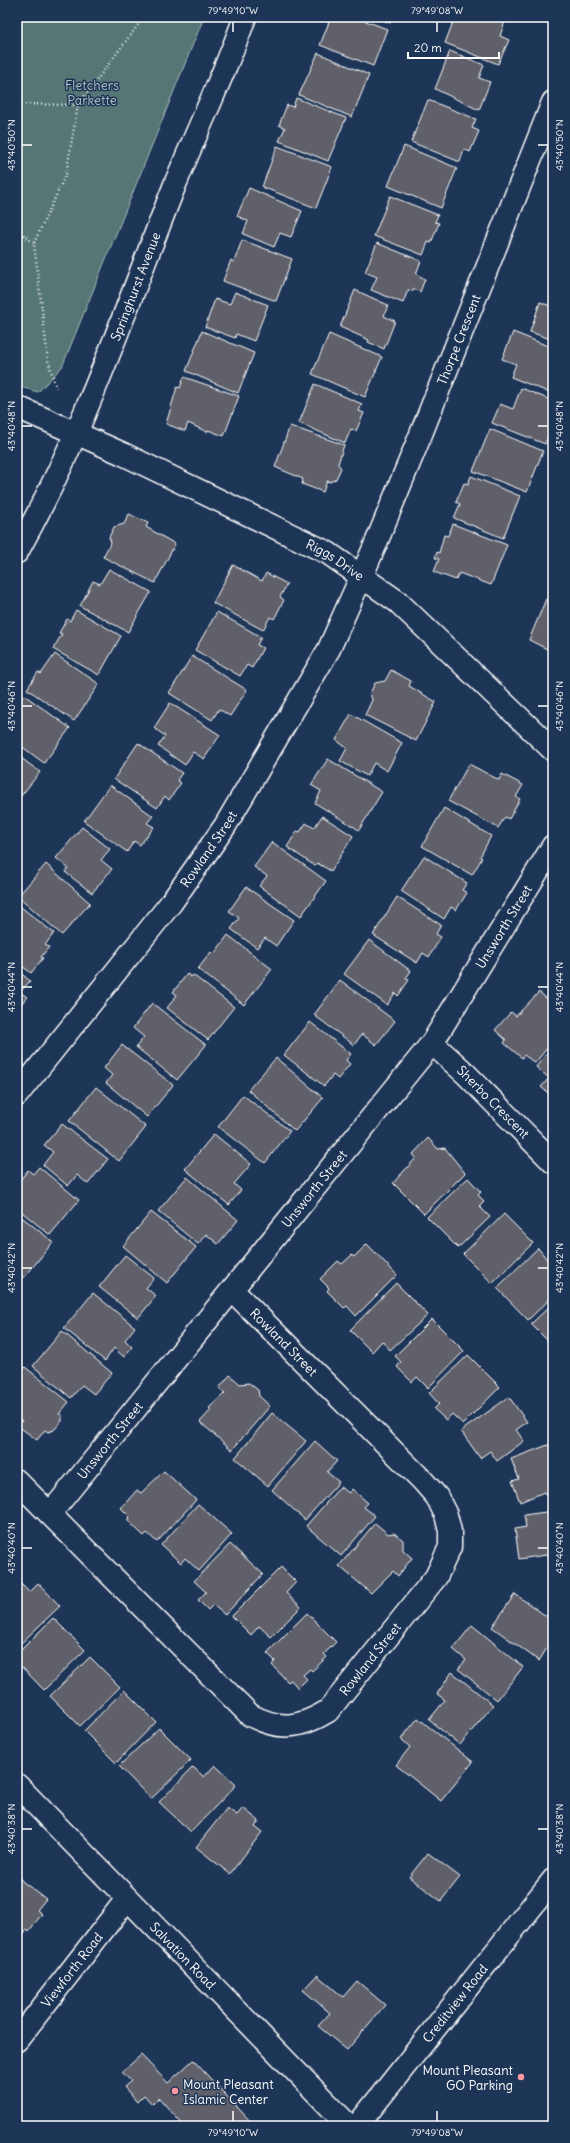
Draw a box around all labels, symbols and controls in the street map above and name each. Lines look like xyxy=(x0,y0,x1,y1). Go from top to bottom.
text: 79°49'10"W xyxy=(208,4,258,17)
text: 79°49'08"W xyxy=(411,4,463,17)
scale bar xyxy=(408,34,499,60)
text: 20 m xyxy=(414,40,442,55)
park label: Fletchers Parkette xyxy=(65,77,119,109)
text: 43°40'50"N xyxy=(5,119,18,171)
text: 43°40'50"N xyxy=(553,119,566,171)
street label: Springhurst Avenue xyxy=(107,230,164,343)
street label: Thorpe Crescent xyxy=(433,291,485,388)
text: 43°40'48"N xyxy=(5,401,18,451)
text: 43°40'48"N xyxy=(553,401,566,451)
street label: Riggs Drive xyxy=(303,536,367,585)
text: 43°40'46"N xyxy=(5,681,18,731)
text: 43°40'46"N xyxy=(553,681,566,731)
street label: Rowland Street xyxy=(177,807,241,891)
street label: Unsworth Street xyxy=(472,882,536,972)
text: 43°40'44"N xyxy=(5,962,18,1012)
text: 43°40'44"N xyxy=(553,962,566,1012)
street label: Sherbo Crescent xyxy=(453,1062,533,1143)
street label: Unsworth Street xyxy=(278,1146,351,1231)
text: 43°40'42"N xyxy=(5,1243,18,1293)
text: 43°40'42"N xyxy=(553,1243,566,1293)
street label: Rowland Street xyxy=(246,1305,322,1380)
street label: Unsworth Street xyxy=(74,1398,147,1483)
text: 43°40'40"N xyxy=(5,1522,18,1574)
text: 43°40'40"N xyxy=(553,1522,566,1574)
street label: Rowland Street xyxy=(336,1619,405,1699)
text: 43°40'38"N xyxy=(5,1804,18,1854)
text: 43°40'38"N xyxy=(553,1804,566,1854)
street label: Salvation Road xyxy=(146,1919,219,1993)
street label: Viewforth Road xyxy=(38,1929,107,2011)
street label: Creditview Road xyxy=(419,1961,492,2046)
place label: Mount Pleasant GO Parking xyxy=(422,2062,514,2094)
marker: Mount Pleasant GO Parking xyxy=(516,2072,526,2082)
place label: Mount Pleasant Islamic Center xyxy=(183,2076,274,2108)
marker: Mount Pleasant Islamic Center xyxy=(170,2086,180,2096)
text: 79°49'10"W xyxy=(208,2126,258,2139)
text: 79°49'08"W xyxy=(411,2126,463,2139)

